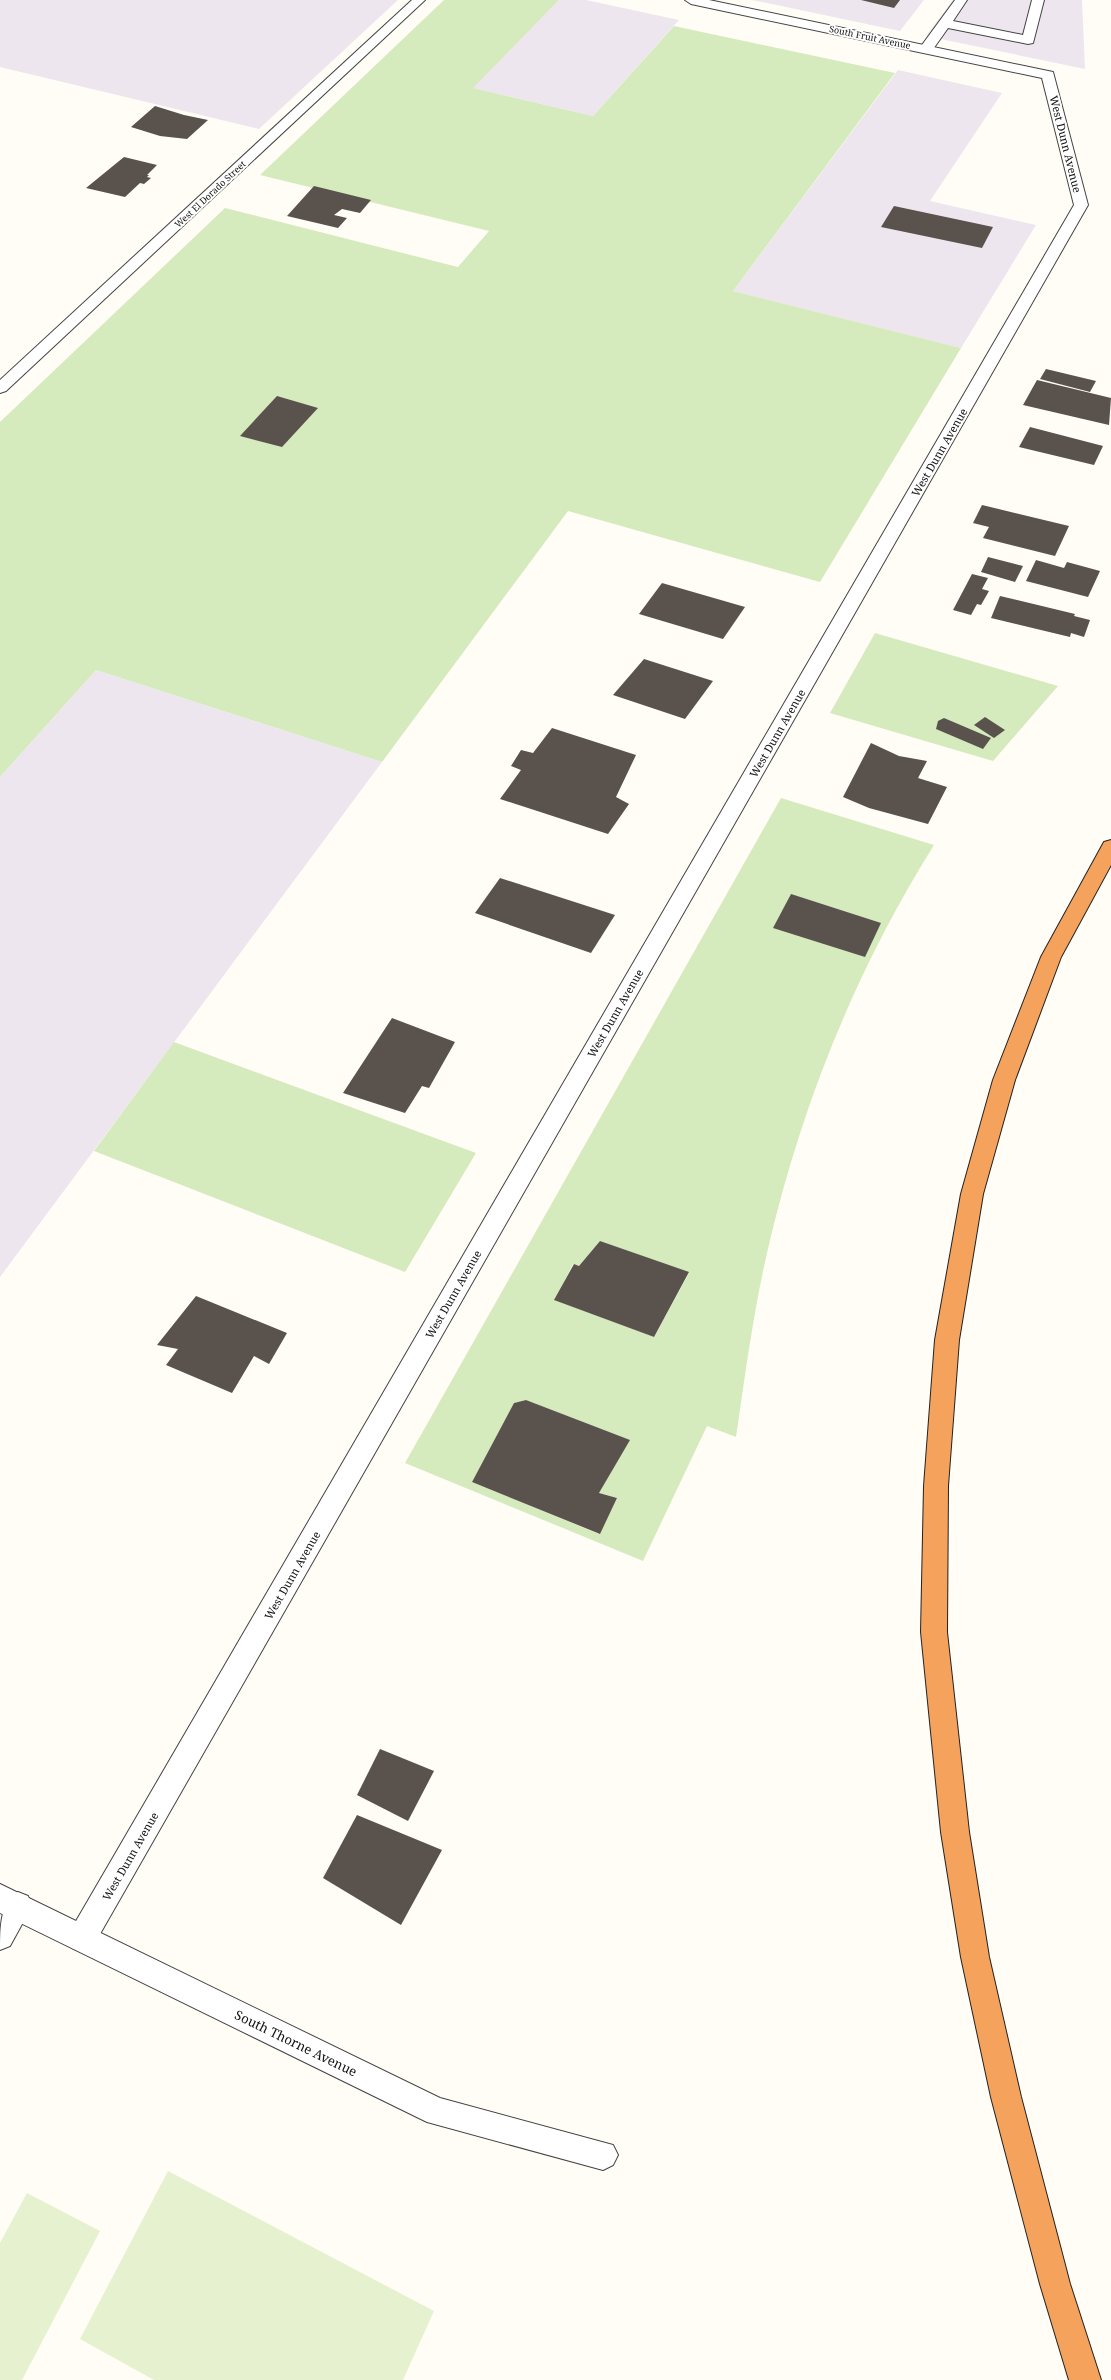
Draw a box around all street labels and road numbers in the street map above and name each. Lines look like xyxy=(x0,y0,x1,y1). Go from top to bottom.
street label: South Fruit Avenue xyxy=(828,22,912,52)
street label: West Dunn Avenue xyxy=(1047,94,1085,194)
street label: West El Dorado Street xyxy=(172,158,248,230)
street label: West Dunn Avenue xyxy=(908,405,970,499)
street label: West Dunn Avenue xyxy=(746,686,808,780)
street label: West Dunn Avenue xyxy=(584,966,646,1060)
street label: West Dunn Avenue xyxy=(422,1247,484,1341)
street label: West Dunn Avenue xyxy=(261,1528,323,1622)
street label: West Dunn Avenue xyxy=(99,1809,161,1903)
street label: South Thorne Avenue xyxy=(232,2006,360,2080)

